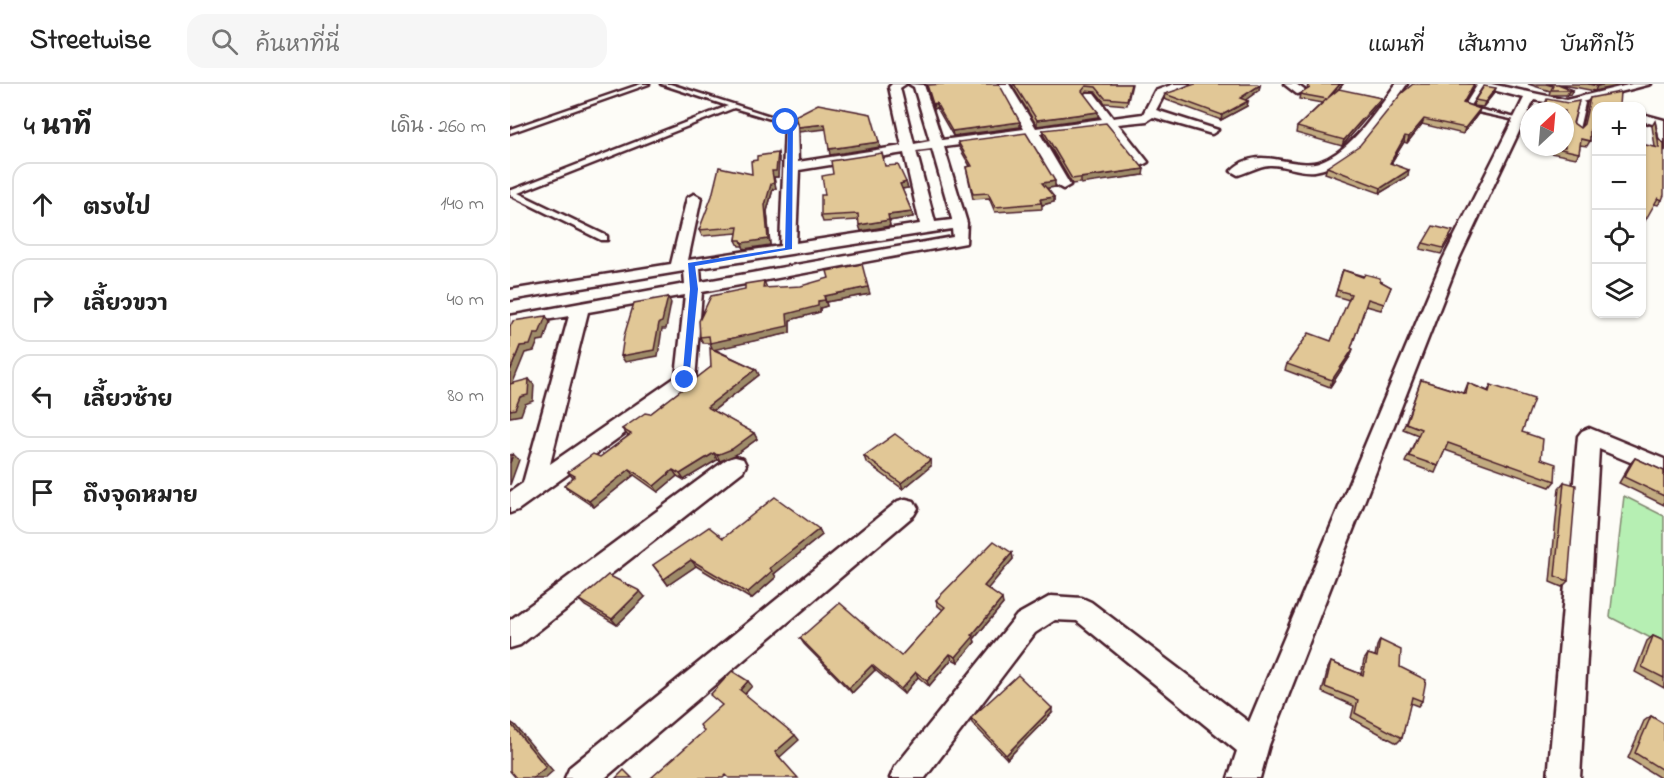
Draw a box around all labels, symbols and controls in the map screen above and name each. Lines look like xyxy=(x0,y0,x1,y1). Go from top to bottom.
search box xyxy=(187,14,607,68)
text: Streetwise xyxy=(30,21,151,62)
icon: search xyxy=(208,25,241,58)
text: ค้นหาที่นี่ xyxy=(256,30,339,62)
text: แผนที่ xyxy=(1368,31,1425,61)
text: เส้นทาง xyxy=(1458,31,1527,61)
text: บันทึกไว้ xyxy=(1560,31,1634,61)
north arrow xyxy=(1520,102,1574,156)
map controls xyxy=(1592,102,1646,318)
button: + xyxy=(1592,102,1646,156)
route start xyxy=(772,108,798,134)
text: 4 นาที xyxy=(24,109,91,147)
text: เดิน · 260 m xyxy=(390,113,486,142)
button: − xyxy=(1592,156,1646,210)
icon: ahead xyxy=(26,188,59,221)
text: 140 m xyxy=(440,190,484,219)
text: ตรงไป xyxy=(83,193,151,225)
button: locate xyxy=(1592,210,1646,264)
button: layers xyxy=(1592,264,1646,318)
icon: right xyxy=(26,284,59,317)
text: 40 m xyxy=(447,286,484,315)
text: เลี้ยวขวา xyxy=(83,289,167,321)
route end xyxy=(671,366,697,392)
icon: left xyxy=(26,380,59,413)
text: 80 m xyxy=(447,382,484,411)
text: เลี้ยวซ้าย xyxy=(83,385,173,417)
icon: arrive xyxy=(26,476,59,509)
text: ถึงจุดหมาย xyxy=(83,481,198,513)

